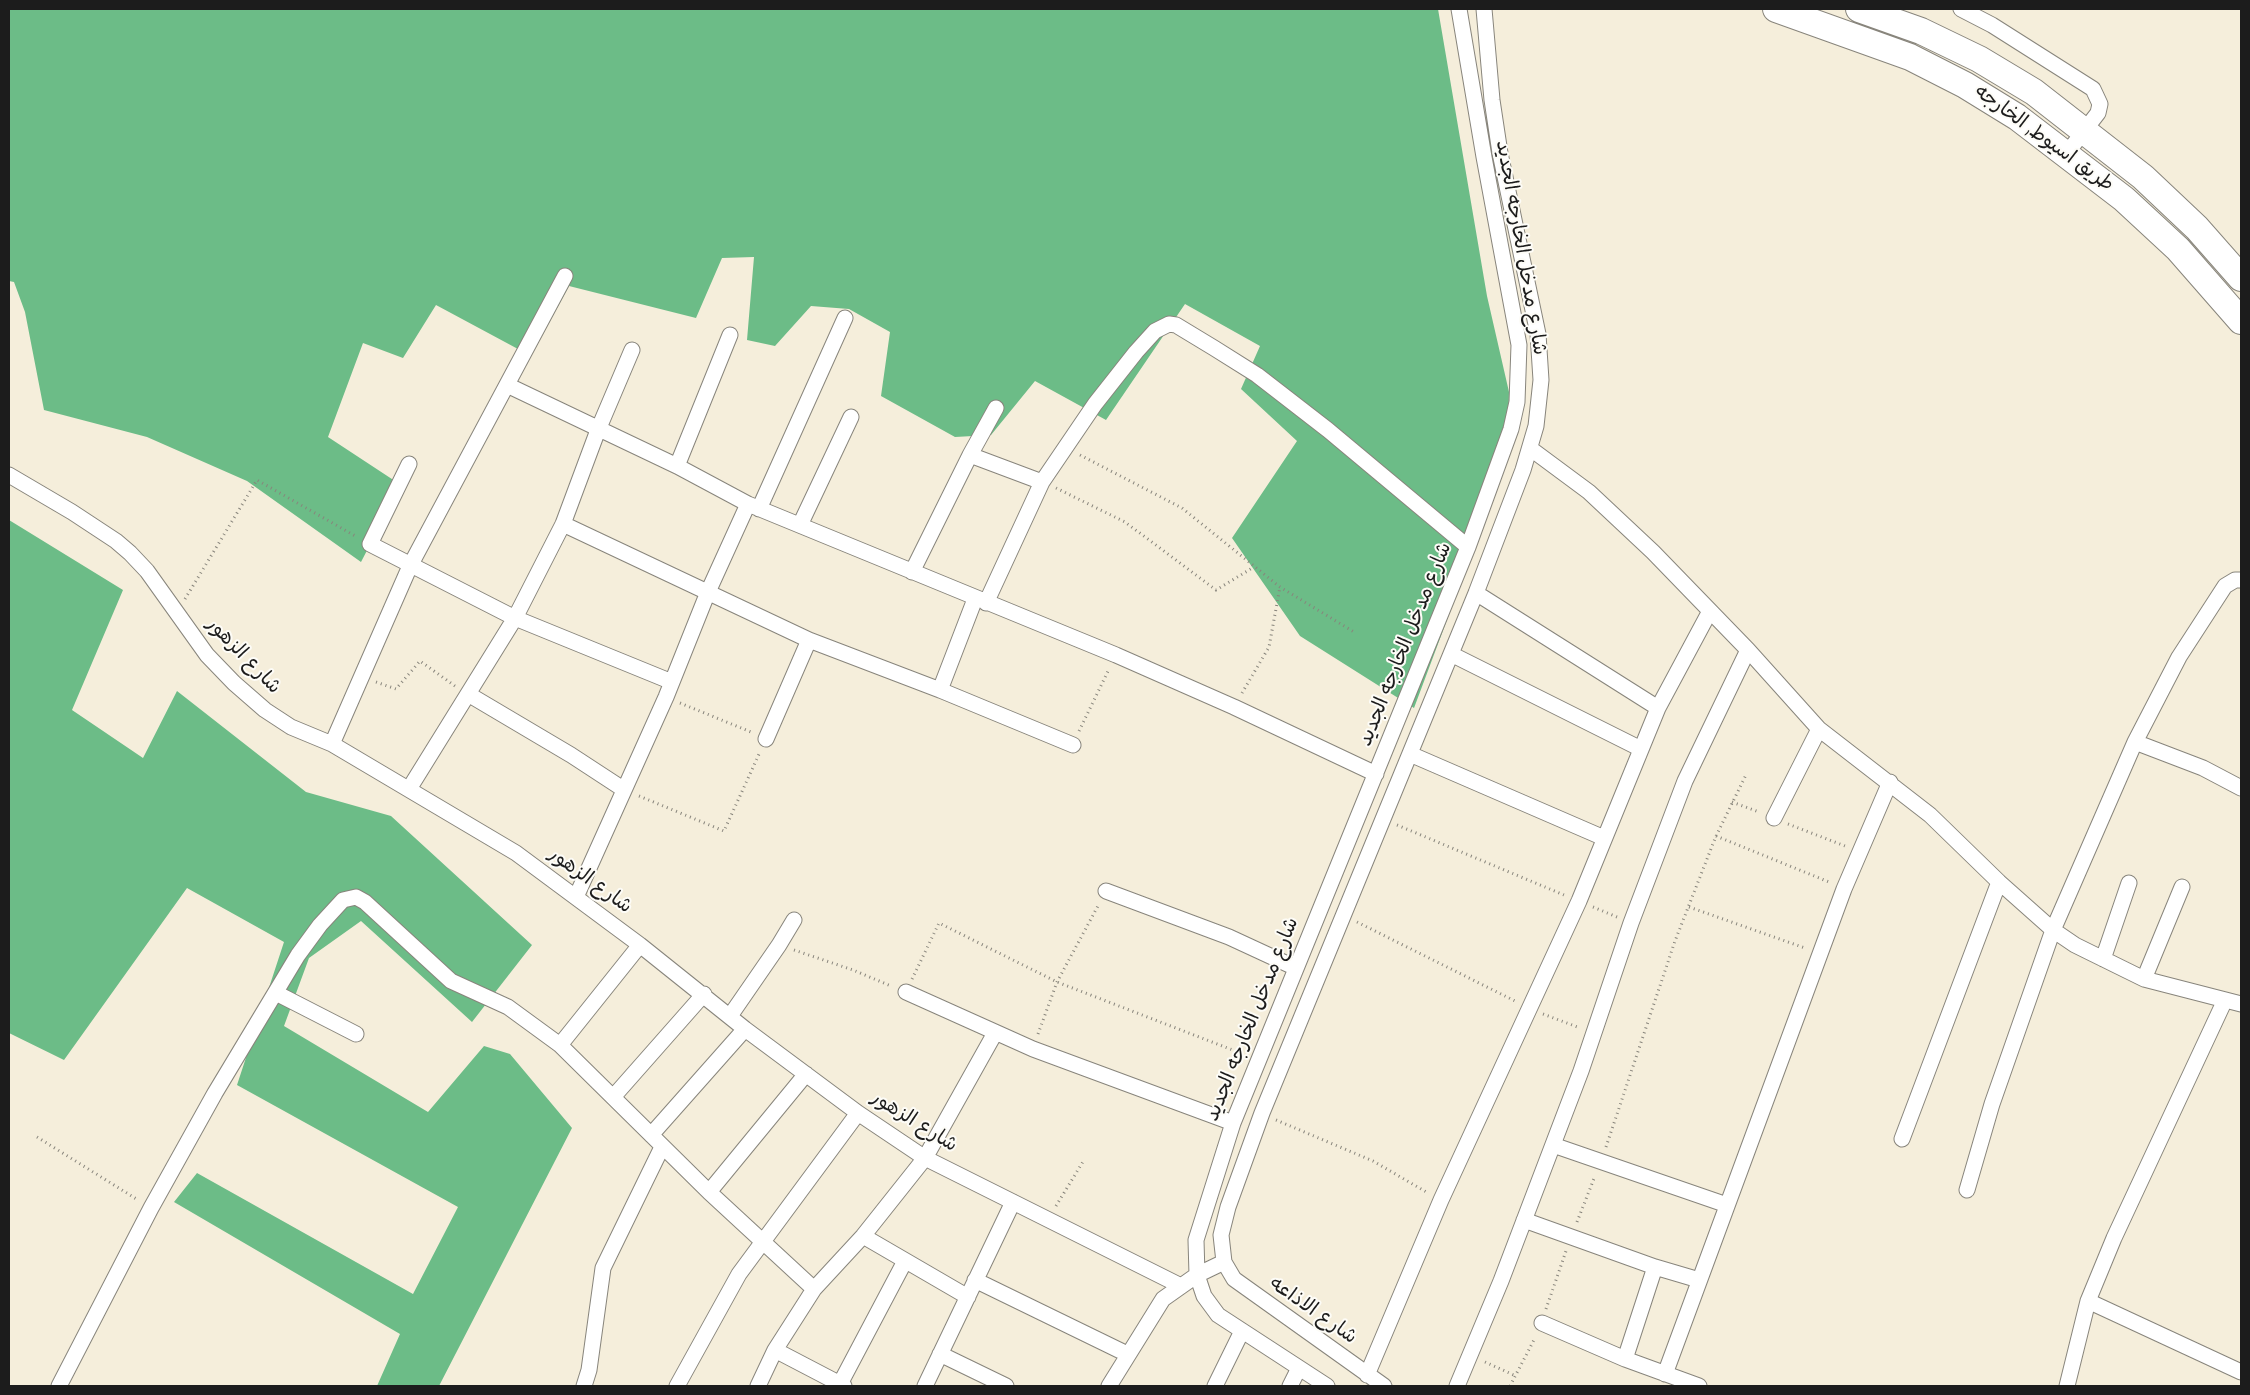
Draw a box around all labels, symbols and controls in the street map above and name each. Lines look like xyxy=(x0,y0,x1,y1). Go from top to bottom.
street label: طريق اسيوط, الخارجه xyxy=(1969,81,2117,199)
street label: شارع مدخل الخارجه الجديد xyxy=(1488,139,1550,357)
street label: شارع مدخل الخارجه الجديد xyxy=(1355,540,1459,750)
street label: شارع الزهور xyxy=(200,614,284,700)
street label: شارع الزهور xyxy=(543,844,635,920)
street label: شارع مدخل الخارجه الجديد xyxy=(1202,915,1306,1125)
street label: شارع الزهور xyxy=(865,1087,961,1159)
street label: شارع الاذاعه xyxy=(1264,1273,1360,1351)

